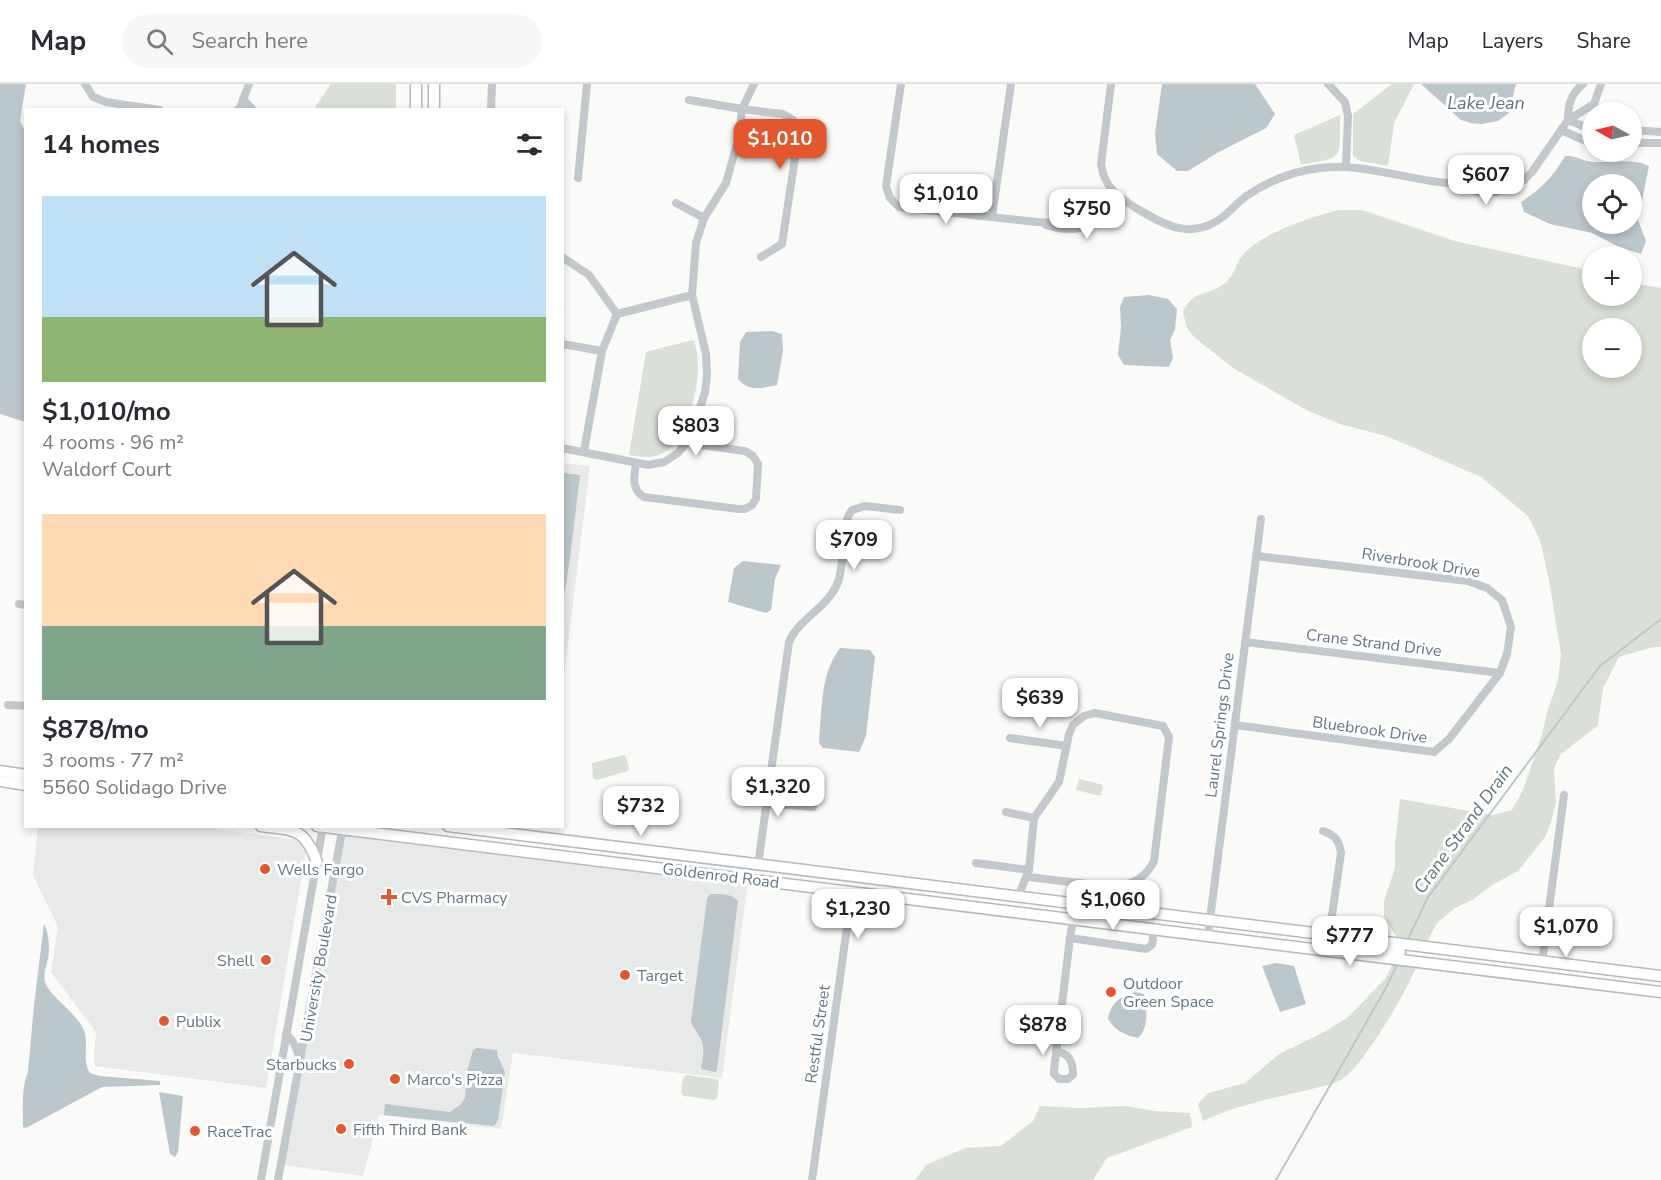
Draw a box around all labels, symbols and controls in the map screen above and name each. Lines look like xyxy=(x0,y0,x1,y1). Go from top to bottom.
search box xyxy=(122,14,542,68)
text: Map xyxy=(30,22,86,60)
icon: search xyxy=(143,25,176,58)
text: Search here xyxy=(191,26,308,56)
text: Map xyxy=(1407,27,1449,55)
text: Layers xyxy=(1482,27,1543,55)
text: Share xyxy=(1576,27,1631,55)
water label: Lake Jean xyxy=(1447,91,1525,115)
north arrow xyxy=(1582,102,1642,162)
map controls xyxy=(1582,102,1642,378)
pin: $1,010 xyxy=(731,119,829,170)
text: $1,010 xyxy=(748,125,812,152)
text: 14 homes xyxy=(42,127,160,162)
icon: filters xyxy=(513,128,546,161)
pin: $607 xyxy=(1450,155,1522,206)
text: $607 xyxy=(1462,161,1510,188)
pin: $1,010 xyxy=(897,174,995,225)
button: locate xyxy=(1582,174,1642,234)
text: $1,010 xyxy=(914,180,978,207)
pin: $750 xyxy=(1051,189,1123,240)
text: $750 xyxy=(1063,195,1111,222)
icon: home xyxy=(240,235,348,343)
button: + xyxy=(1582,246,1642,306)
button: − xyxy=(1582,318,1642,378)
text: $1,010/mo xyxy=(42,394,171,429)
pin: $803 xyxy=(660,406,732,457)
text: $803 xyxy=(672,412,720,439)
text: 4 rooms · 96 m² xyxy=(42,429,184,456)
text: Waldorf Court xyxy=(42,456,171,483)
pin: $709 xyxy=(818,520,890,571)
text: $709 xyxy=(830,526,878,553)
street label: Riverbrook Drive xyxy=(1360,543,1482,583)
icon: home xyxy=(240,553,348,661)
street label: Crane Strand Drive xyxy=(1305,624,1443,662)
street label: Laurel Springs Drive xyxy=(1200,651,1240,799)
pin: $639 xyxy=(1004,678,1076,729)
text: $639 xyxy=(1016,684,1064,711)
street label: Bluebrook Drive xyxy=(1311,711,1429,749)
text: $878/mo xyxy=(42,712,149,747)
text: 3 rooms · 77 m² xyxy=(42,747,184,774)
water label: Crane Strand Drain xyxy=(1408,759,1518,899)
pin: $1,320 xyxy=(729,767,827,818)
text: $1,320 xyxy=(746,773,810,800)
text: 5560 Solidago Drive xyxy=(42,774,227,801)
pin: $732 xyxy=(605,786,677,837)
text: $732 xyxy=(617,792,665,819)
street label: Goldenrod Road xyxy=(661,858,780,894)
place label: Wells Fargo xyxy=(277,859,364,881)
marker: Wells Fargo xyxy=(258,862,272,876)
pin: $1,060 xyxy=(1064,880,1162,931)
text: $1,060 xyxy=(1081,886,1145,913)
place label: CVS Pharmacy xyxy=(401,887,508,909)
pin: $1,230 xyxy=(809,889,907,940)
marker: CVS Pharmacy xyxy=(382,890,396,904)
street label: University Boulevard xyxy=(295,893,343,1044)
text: $1,230 xyxy=(826,895,890,922)
pin: $1,070 xyxy=(1517,907,1615,958)
text: $1,070 xyxy=(1534,913,1598,940)
pin: $777 xyxy=(1314,916,1386,967)
text: $777 xyxy=(1326,922,1374,949)
place label: Shell xyxy=(217,950,254,972)
marker: Shell xyxy=(259,953,273,967)
place label: Target xyxy=(637,965,683,987)
marker: Target xyxy=(618,968,632,982)
place label: Outdoor Green Space xyxy=(1123,973,1214,1013)
street label: Restful Street xyxy=(800,983,836,1085)
marker: Outdoor Green Space xyxy=(1104,985,1118,999)
pin: $878 xyxy=(1007,1005,1079,1056)
place label: Publix xyxy=(176,1011,222,1033)
text: $878 xyxy=(1019,1011,1067,1038)
marker: Publix xyxy=(157,1014,171,1028)
place label: Starbucks xyxy=(266,1054,337,1076)
marker: Starbucks xyxy=(342,1057,356,1071)
place label: Marco's Pizza xyxy=(407,1069,503,1091)
marker: Marco's Pizza xyxy=(388,1072,402,1086)
place label: Fifth Third Bank xyxy=(353,1119,468,1141)
place label: RaceTrac xyxy=(207,1121,272,1143)
marker: Fifth Third Bank xyxy=(334,1122,348,1136)
marker: RaceTrac xyxy=(188,1124,202,1138)

